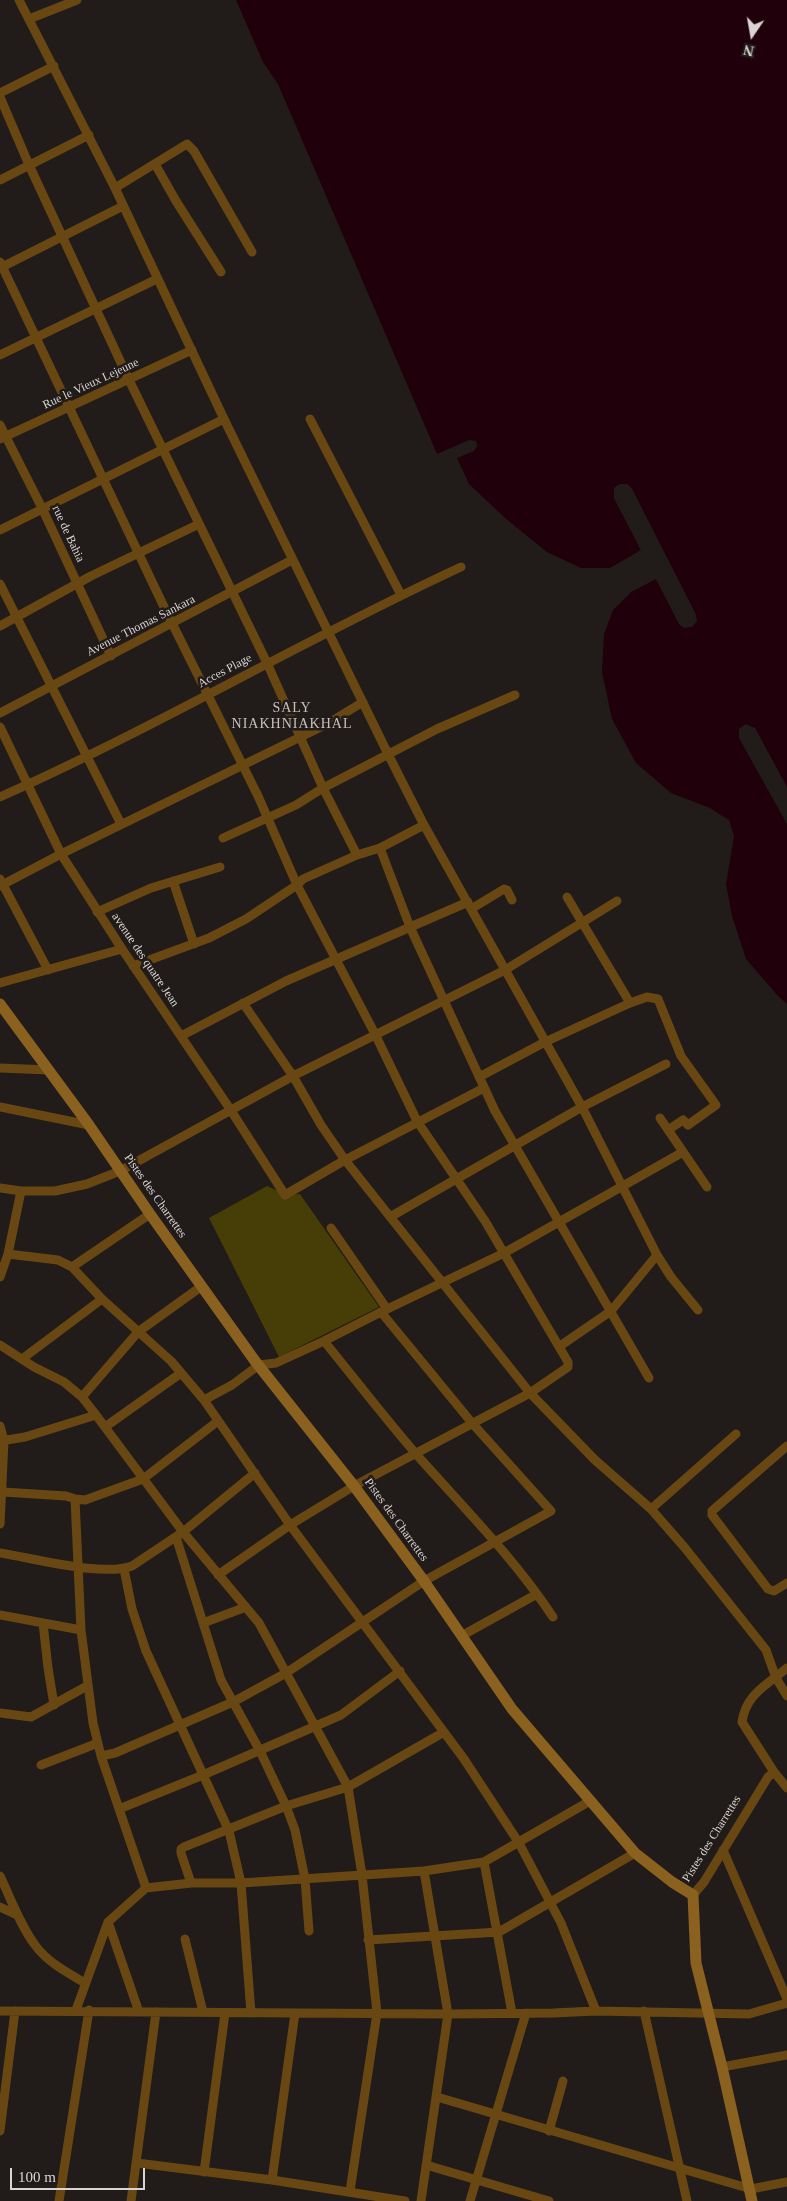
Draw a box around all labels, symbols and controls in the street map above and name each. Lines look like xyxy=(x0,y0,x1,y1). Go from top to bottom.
north arrow xyxy=(727,10,777,60)
text: N xyxy=(742,42,755,59)
street label: Rue le Vieux Lejeune xyxy=(41,355,141,413)
street label: rue de Bahia xyxy=(49,503,87,565)
street label: Avenue Thomas Sankara xyxy=(84,592,198,660)
street label: Acces Plage xyxy=(196,651,254,691)
district label: SALY NIAKHNIAKHAL xyxy=(230,700,354,732)
street label: avenue des quatre Jean xyxy=(108,910,182,1010)
street label: Pistes des Charrettes xyxy=(121,1151,189,1241)
street label: Pistes des Charrettes xyxy=(361,1476,431,1564)
street label: Pistes des Charrettes xyxy=(680,1793,744,1885)
scale bar xyxy=(12,2158,148,2190)
text: 100 m xyxy=(18,2169,56,2185)

